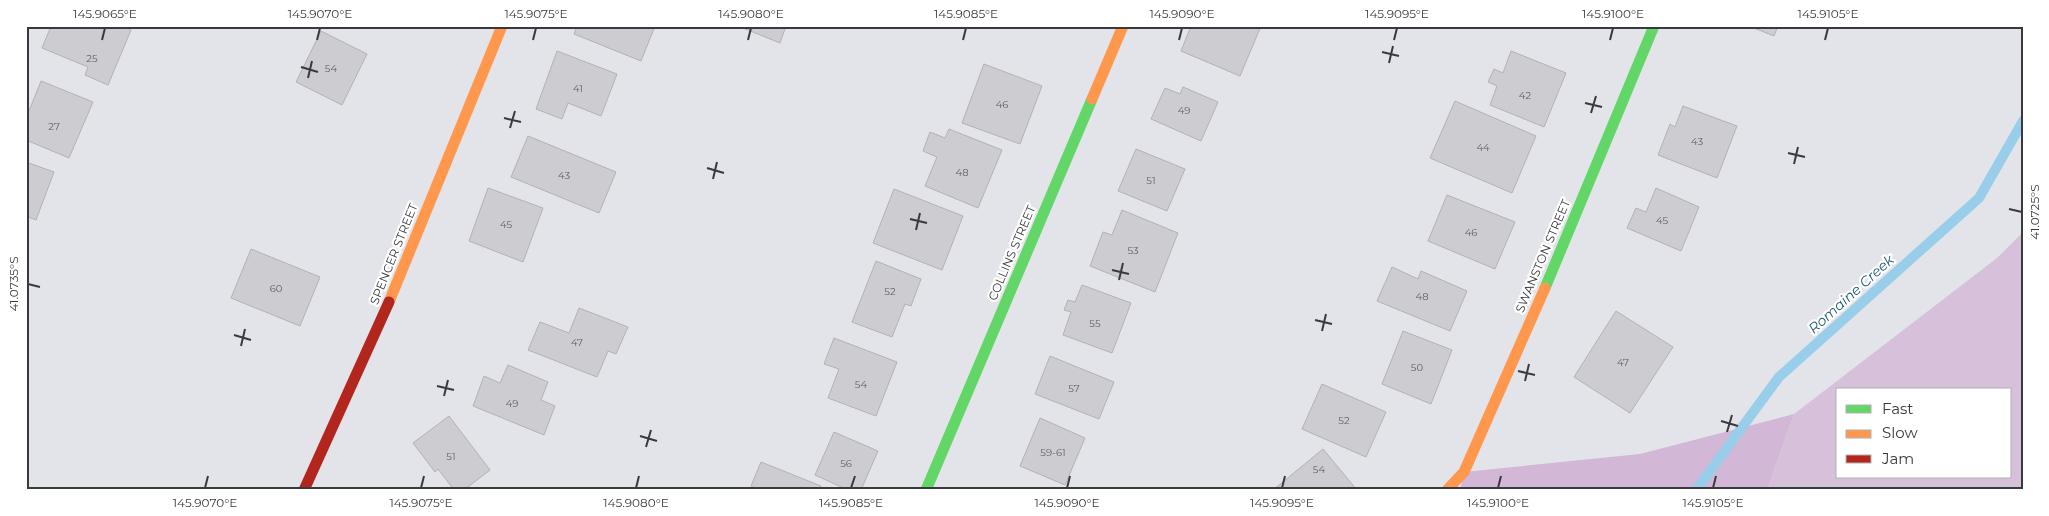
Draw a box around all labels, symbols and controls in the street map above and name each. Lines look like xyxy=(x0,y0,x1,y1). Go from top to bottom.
text: 145.9065°E xyxy=(73,6,137,21)
text: 145.9070°E xyxy=(288,6,352,21)
text: 145.9075°E xyxy=(504,6,568,21)
text: 145.9080°E xyxy=(718,6,784,21)
text: 145.9085°E xyxy=(934,6,998,21)
text: 145.9090°E xyxy=(1149,6,1215,21)
text: 145.9095°E xyxy=(1365,6,1429,21)
text: 145.9100°E xyxy=(1582,6,1644,21)
text: 145.9105°E xyxy=(1798,6,1858,21)
house number: 25 xyxy=(86,52,98,65)
house number: 54 xyxy=(325,62,338,75)
house number: 41 xyxy=(573,82,583,95)
house number: 42 xyxy=(1519,89,1531,102)
house number: 46 xyxy=(996,98,1008,111)
house number: 49 xyxy=(1178,104,1190,117)
house number: 27 xyxy=(48,120,60,133)
house number: 43 xyxy=(1691,135,1703,148)
house number: 44 xyxy=(1476,141,1490,154)
house number: 48 xyxy=(955,166,969,179)
house number: 43 xyxy=(558,169,570,182)
house number: 51 xyxy=(1146,174,1156,187)
text: 41.0725°S xyxy=(2027,184,2042,240)
street label: SWANSTON STREET xyxy=(1512,197,1573,315)
street label: SPENCER STREET xyxy=(366,201,421,307)
street label: COLLINS STREET xyxy=(985,203,1038,303)
house number: 45 xyxy=(1656,214,1668,227)
house number: 45 xyxy=(500,218,512,231)
house number: 46 xyxy=(1465,226,1477,239)
house number: 53 xyxy=(1127,244,1139,257)
water label: Romaine Creek xyxy=(1804,250,1898,337)
text: 41.0735°S xyxy=(6,256,21,312)
house number: 60 xyxy=(270,282,283,295)
house number: 52 xyxy=(884,285,896,298)
house number: 48 xyxy=(1415,290,1429,303)
house number: 55 xyxy=(1089,317,1101,330)
house number: 47 xyxy=(571,336,583,349)
house number: 47 xyxy=(1617,356,1629,369)
house number: 50 xyxy=(1411,361,1424,374)
house number: 54 xyxy=(855,378,868,391)
house number: 57 xyxy=(1068,382,1080,395)
legend xyxy=(1836,388,2012,478)
house number: 49 xyxy=(506,397,518,410)
text: Fast xyxy=(1882,399,1913,418)
house number: 52 xyxy=(1338,414,1350,427)
text: Slow xyxy=(1882,423,1918,442)
house number: 59-61 xyxy=(1040,446,1066,459)
text: Jam xyxy=(1881,449,1914,468)
house number: 51 xyxy=(446,450,456,463)
house number: 56 xyxy=(840,457,852,470)
house number: 54 xyxy=(1313,463,1326,476)
text: 145.9070°E xyxy=(173,495,237,510)
text: 145.9075°E xyxy=(389,495,453,510)
text: 145.9080°E xyxy=(603,495,669,510)
text: 145.9085°E xyxy=(819,495,883,510)
text: 145.9090°E xyxy=(1034,495,1100,510)
text: 145.9095°E xyxy=(1250,495,1314,510)
text: 145.9100°E xyxy=(1467,495,1529,510)
text: 145.9105°E xyxy=(1683,495,1743,510)

